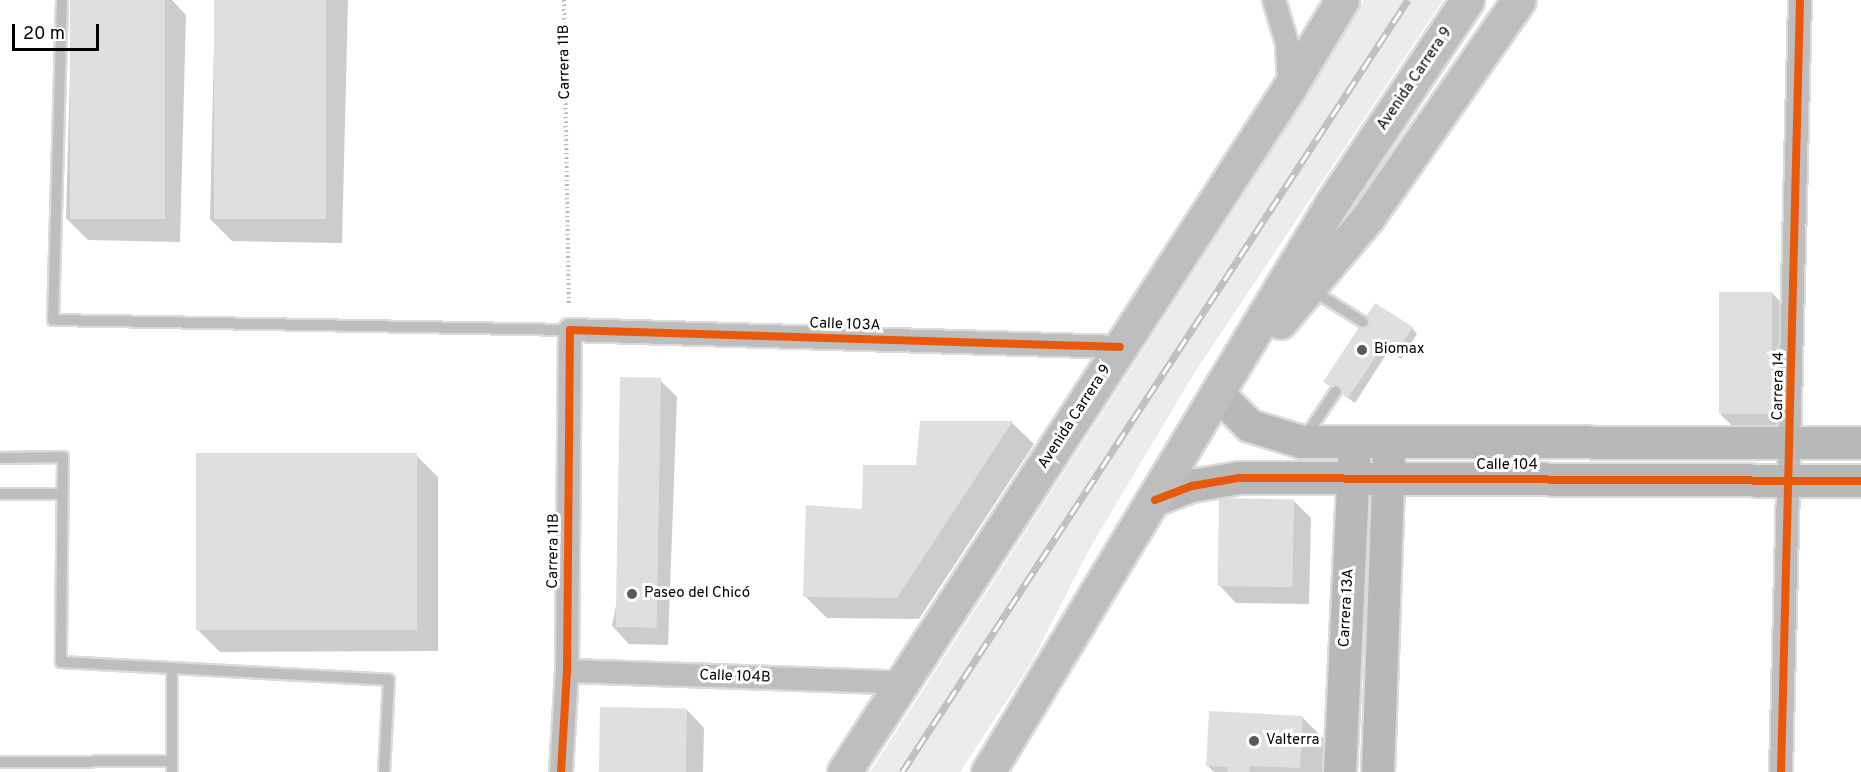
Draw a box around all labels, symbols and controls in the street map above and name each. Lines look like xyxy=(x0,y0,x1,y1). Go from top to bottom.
scale bar xyxy=(15,12,102,50)
text: 20 m xyxy=(23,23,65,46)
street label: Carrera 11B xyxy=(555,24,575,100)
street label: Avenida Carrera 9 xyxy=(1374,24,1456,134)
street label: Calle 103A xyxy=(809,315,881,335)
place label: Biomax xyxy=(1374,341,1425,359)
marker: Biomax xyxy=(1355,343,1369,357)
street label: Carrera 14 xyxy=(1769,351,1789,421)
street label: Avenida Carrera 9 xyxy=(1035,362,1115,472)
street label: Calle 104 xyxy=(1476,457,1538,475)
street label: Carrera 11B xyxy=(544,513,564,589)
street label: Carrera 13A xyxy=(1336,568,1358,648)
place label: Paseo del Chicó xyxy=(644,585,750,603)
marker: Paseo del Chicó xyxy=(625,587,639,601)
street label: Calle 104B xyxy=(699,667,771,687)
place label: Valterra xyxy=(1266,732,1319,750)
marker: Valterra xyxy=(1247,734,1261,748)

